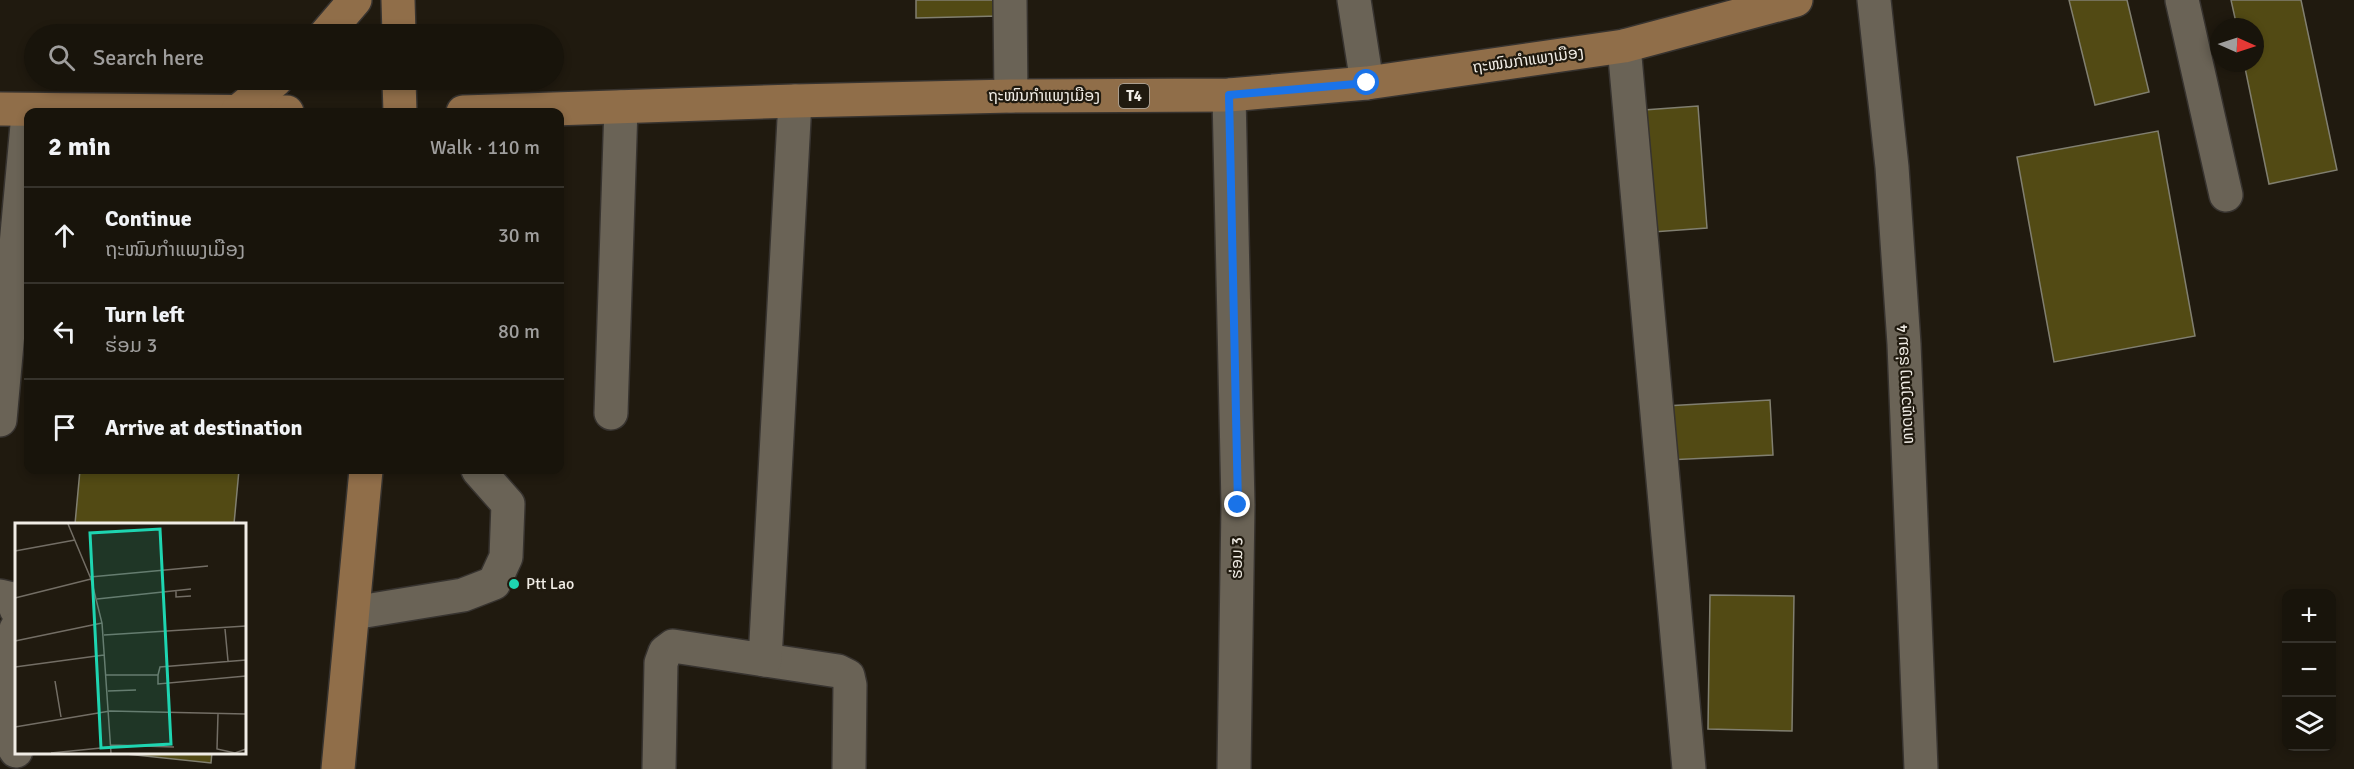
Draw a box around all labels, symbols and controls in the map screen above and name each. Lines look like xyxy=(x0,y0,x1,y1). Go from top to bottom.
north arrow xyxy=(2210,18,2264,72)
search box xyxy=(24,24,564,90)
icon: search xyxy=(45,41,78,74)
street label: ຖະໜົນກຳແພງເມືອງ xyxy=(1471,42,1585,78)
text: Search here xyxy=(93,44,204,71)
route start xyxy=(1353,69,1379,95)
road number: T4 xyxy=(1119,84,1149,108)
street label: ຖະໜົນກຳແພງເມືອງ xyxy=(988,86,1100,106)
text: 2 min xyxy=(48,131,111,163)
text: Walk · 110 m xyxy=(430,135,540,160)
text: Continue xyxy=(105,205,192,232)
icon: ahead xyxy=(48,219,81,252)
text: 30 m xyxy=(498,223,540,248)
text: ຖະໜົນກຳແພງເມືອງ xyxy=(105,237,245,262)
text: Turn left xyxy=(105,301,185,328)
icon: left xyxy=(48,315,81,348)
text: 80 m xyxy=(498,319,540,344)
street label: ທາດຫຼວງກາງ ຮ່ອມ 4 xyxy=(1892,323,1918,444)
text: ຮ່ອມ 3 xyxy=(105,333,157,358)
icon: arrive xyxy=(48,411,81,444)
text: Arrive at destination xyxy=(105,414,302,441)
route end xyxy=(1224,491,1250,517)
inset map xyxy=(15,523,246,754)
street label: ຮ່ອມ 3 xyxy=(1227,537,1247,579)
place label: Ptt Lao xyxy=(526,574,574,594)
marker: Ptt Lao xyxy=(507,577,521,591)
map controls xyxy=(2282,589,2336,751)
button: + xyxy=(2282,589,2336,643)
button: − xyxy=(2282,643,2336,697)
button: layers xyxy=(2282,697,2336,751)

